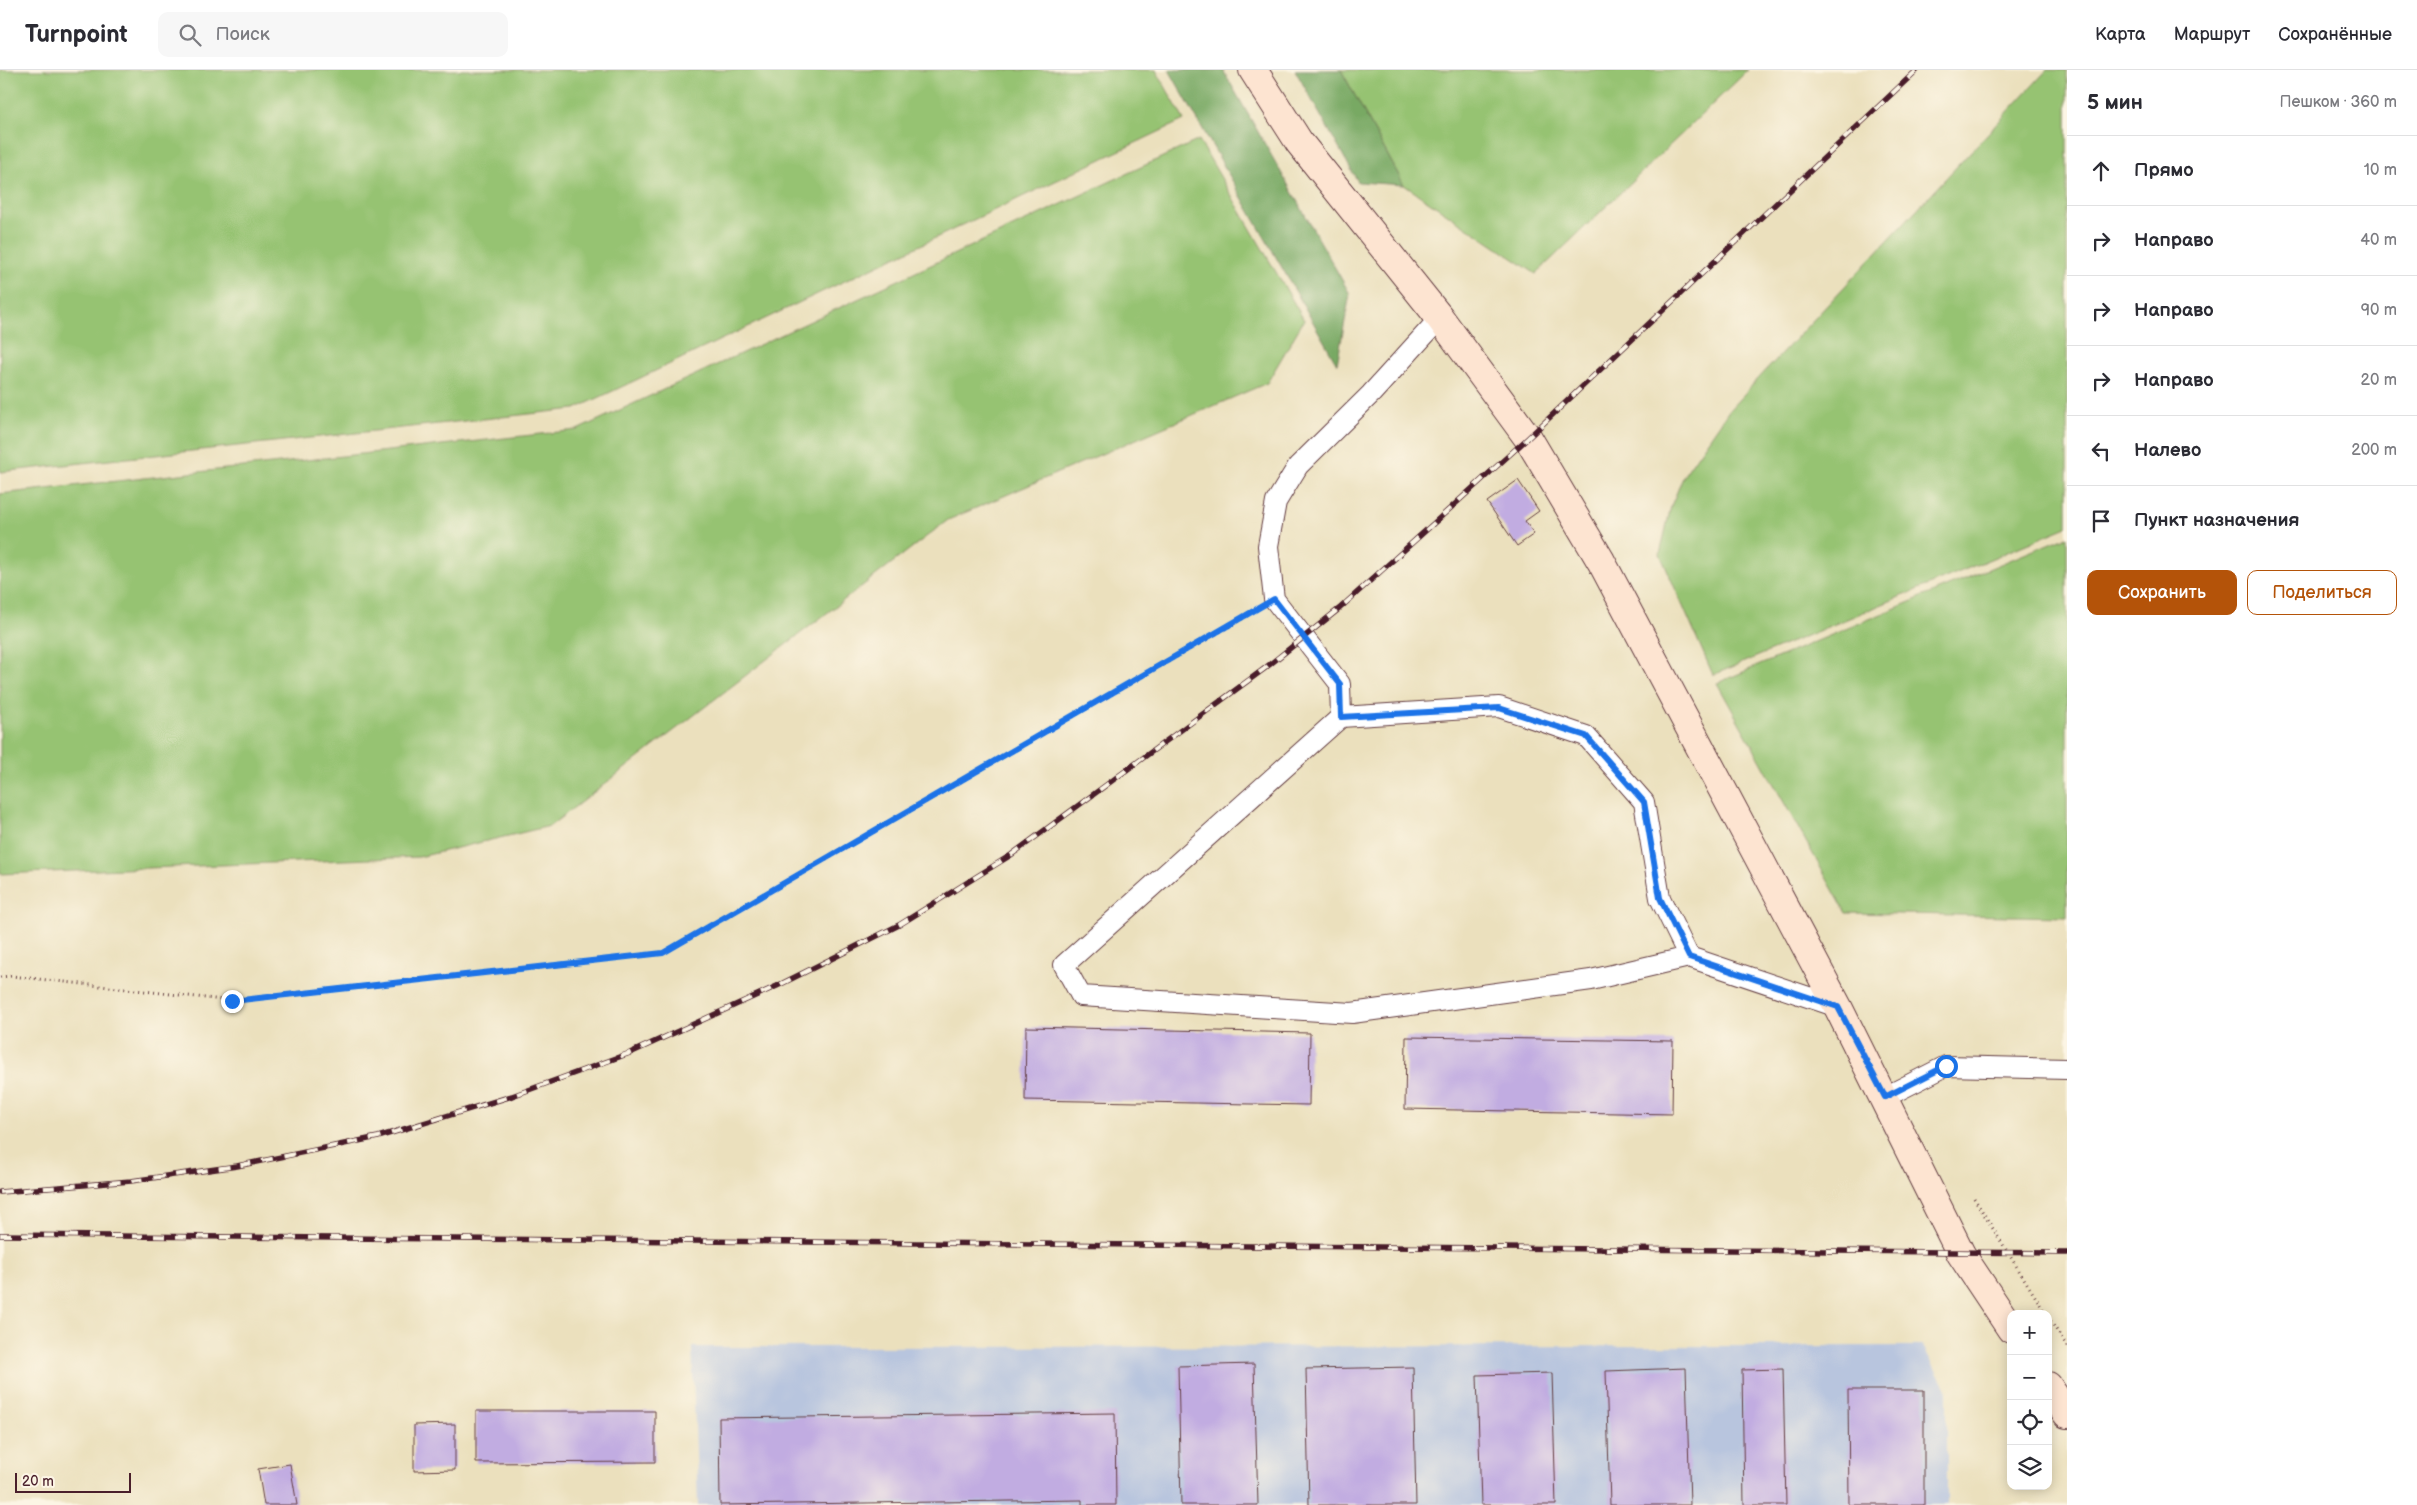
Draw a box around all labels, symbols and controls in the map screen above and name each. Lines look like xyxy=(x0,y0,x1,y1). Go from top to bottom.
search box xyxy=(158,12,508,57)
text: Turnpoint xyxy=(25,20,128,49)
icon: search xyxy=(176,21,204,49)
text: Поиск xyxy=(216,23,270,46)
text: Карта xyxy=(2095,24,2146,45)
text: Маршрут xyxy=(2174,24,2250,45)
text: Сохранённые xyxy=(2278,24,2392,45)
text: 5 мин xyxy=(2087,90,2143,115)
text: Пешком · 360 m xyxy=(2280,93,2397,112)
icon: ahead xyxy=(2087,157,2115,185)
text: Прямо xyxy=(2134,159,2194,182)
text: 10 m xyxy=(2364,161,2397,180)
icon: right xyxy=(2087,227,2115,255)
text: Направо xyxy=(2134,229,2214,252)
text: 40 m xyxy=(2360,231,2397,250)
icon: right xyxy=(2087,297,2115,325)
text: Направо xyxy=(2134,299,2214,322)
text: 90 m xyxy=(2361,301,2397,320)
icon: right xyxy=(2087,367,2115,395)
text: Направо xyxy=(2134,369,2214,392)
text: 20 m xyxy=(2361,371,2397,390)
icon: left xyxy=(2087,437,2115,465)
text: Налево xyxy=(2134,439,2201,462)
text: 200 m xyxy=(2351,441,2397,460)
icon: arrive xyxy=(2087,507,2115,535)
text: Пункт назначения xyxy=(2134,509,2299,532)
button: Сохранить xyxy=(2087,570,2237,615)
button: Поделиться xyxy=(2247,570,2397,615)
route end xyxy=(221,990,244,1013)
route start xyxy=(1935,1055,1958,1078)
map controls xyxy=(2007,1310,2052,1490)
button: + xyxy=(2007,1310,2052,1355)
button: − xyxy=(2007,1355,2052,1400)
button: locate xyxy=(2007,1400,2052,1445)
button: layers xyxy=(2007,1445,2052,1490)
scale bar xyxy=(15,1470,131,1493)
text: 20 m xyxy=(22,1473,54,1490)

